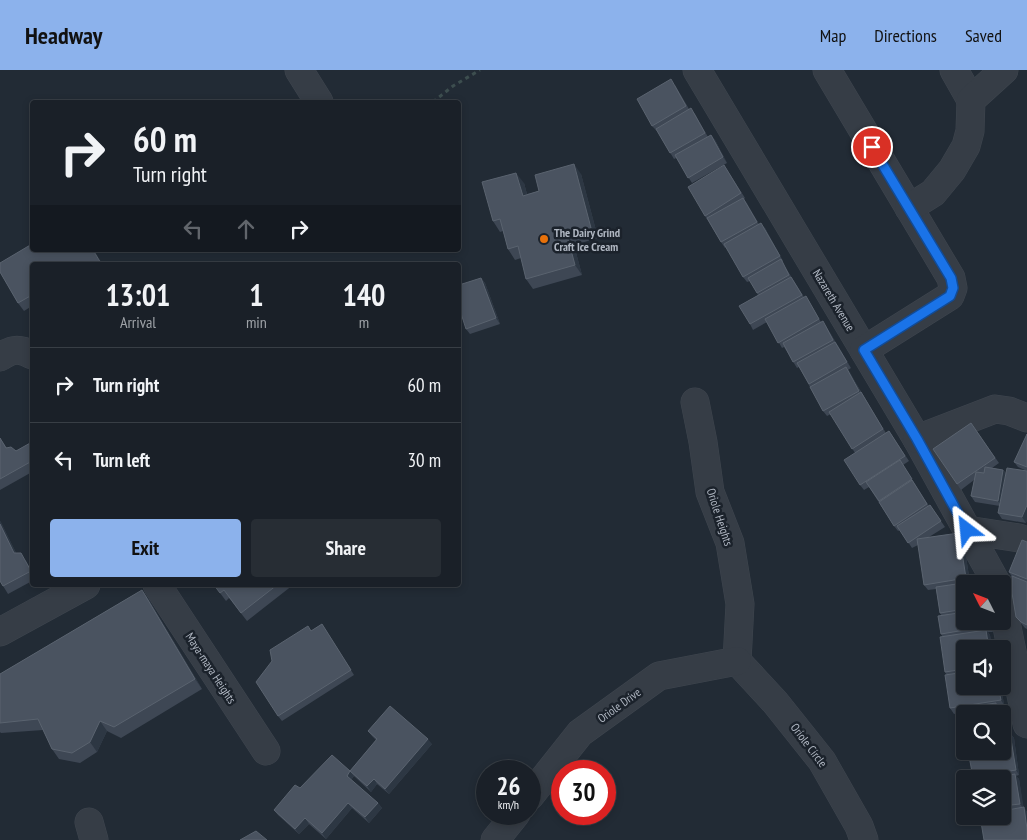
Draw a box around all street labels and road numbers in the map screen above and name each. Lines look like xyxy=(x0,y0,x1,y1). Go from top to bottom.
street label: Nazareth Avenue xyxy=(810,266,858,334)
street label: Oriole Heights xyxy=(704,486,736,548)
street label: Maya-maya Heights xyxy=(183,630,239,706)
street label: Oriole Drive xyxy=(594,684,644,726)
street label: Oriole Circle xyxy=(788,720,830,770)

